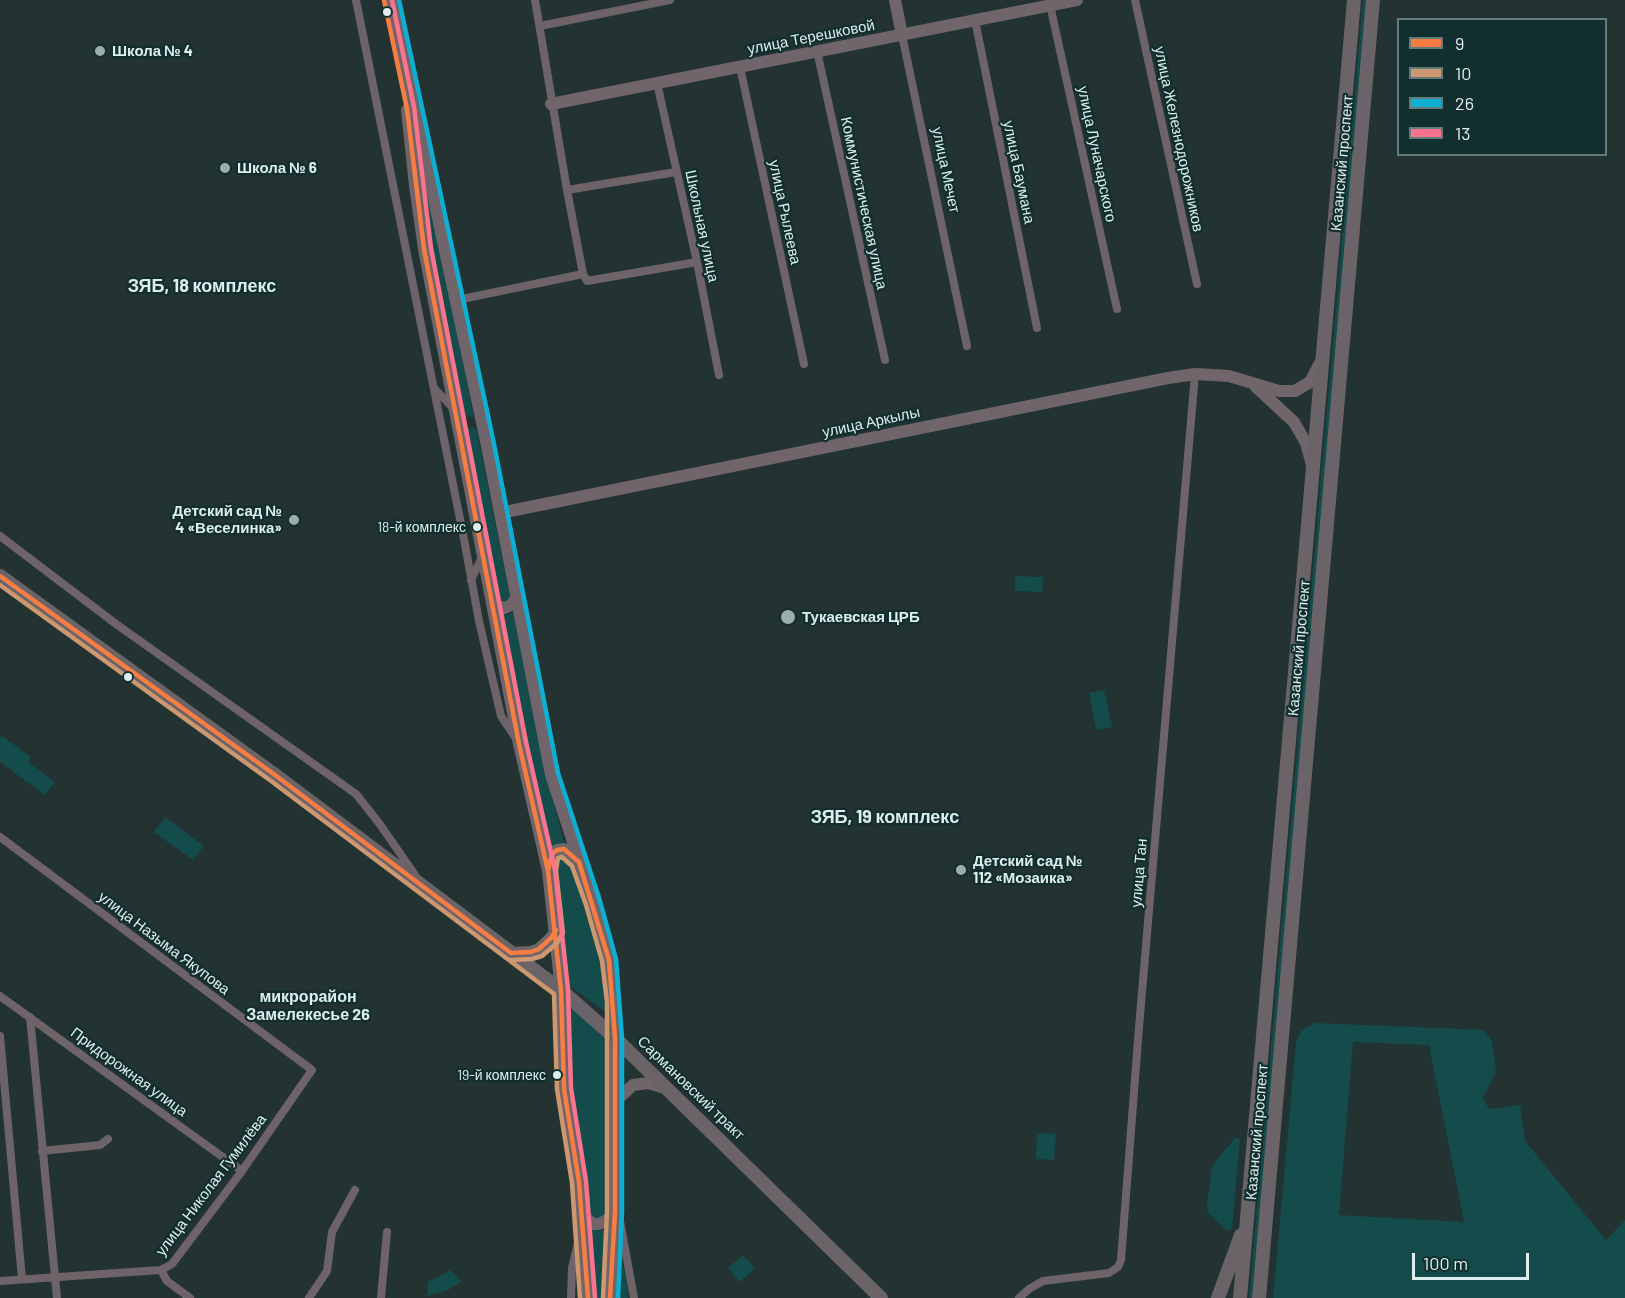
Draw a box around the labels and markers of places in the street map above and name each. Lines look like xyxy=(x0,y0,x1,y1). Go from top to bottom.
unlabelled marker xyxy=(381,6,393,18)
place label: Школа № 4 xyxy=(112,42,193,60)
marker: Школа № 4 xyxy=(93,44,107,58)
place label: Школа № 6 xyxy=(237,159,317,177)
marker: Школа № 6 xyxy=(218,161,232,175)
place label: Детский сад № 4 «Веселинка» xyxy=(172,502,282,537)
marker: Детский сад № 4 «Веселинка» xyxy=(287,513,301,527)
place label: 18-й комплекс xyxy=(377,519,466,535)
marker: 18-й комплекс xyxy=(471,521,483,533)
marker: Тукаевская ЦРБ xyxy=(779,608,797,626)
place label: Тукаевская ЦРБ xyxy=(802,608,920,626)
unlabelled marker xyxy=(122,671,134,683)
place label: Детский сад № 112 «Мозаика» xyxy=(973,852,1083,887)
marker: Детский сад № 112 «Мозаика» xyxy=(954,863,968,877)
place label: 19-й комплекс xyxy=(457,1067,546,1083)
marker: 19-й комплекс xyxy=(551,1069,563,1081)

